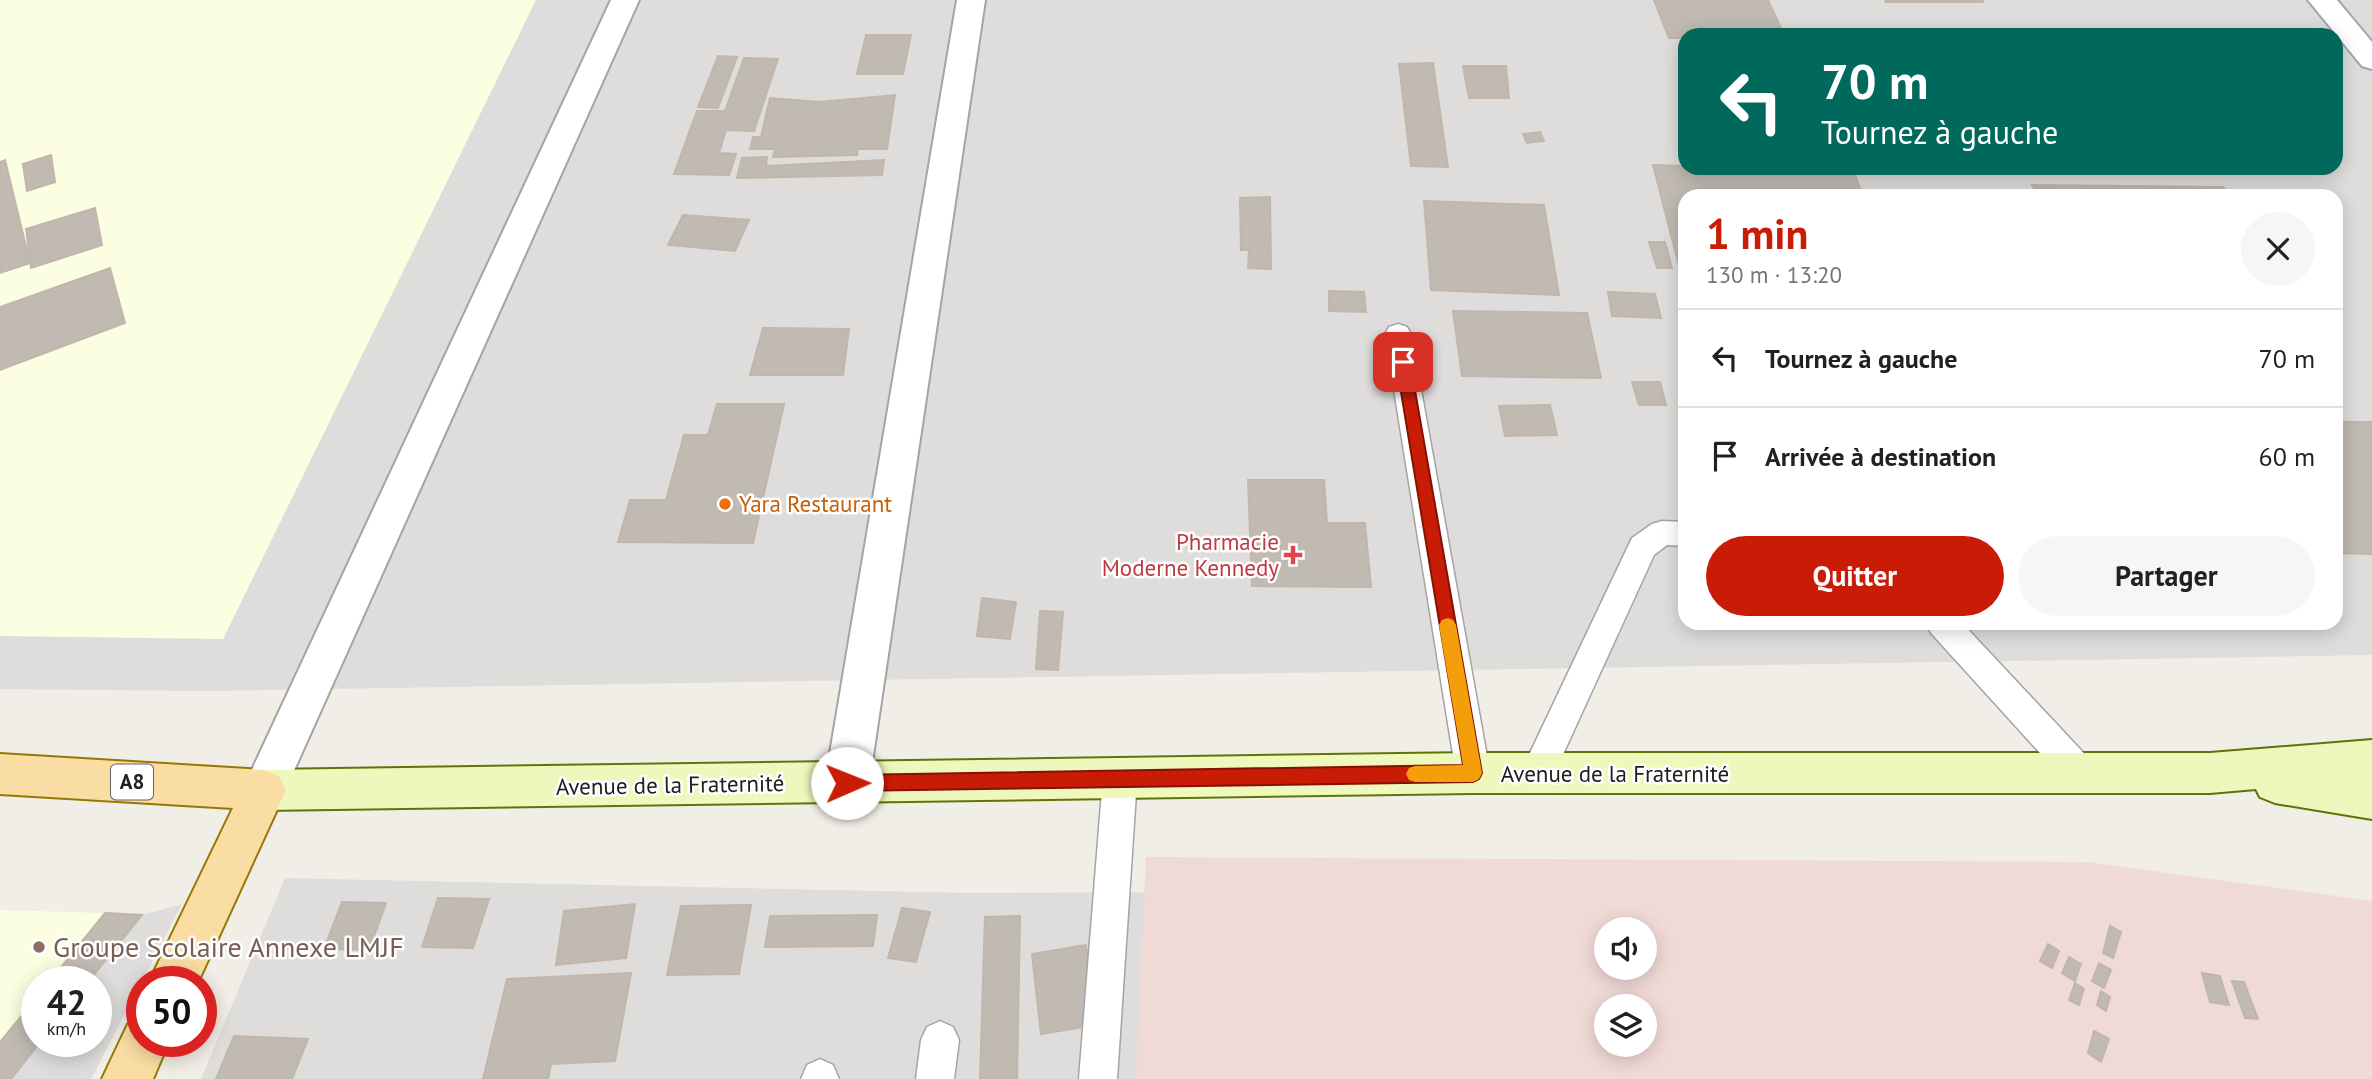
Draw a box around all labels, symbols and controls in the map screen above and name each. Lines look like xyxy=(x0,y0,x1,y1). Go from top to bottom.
text: 70 m xyxy=(1821,49,1928,113)
icon: left xyxy=(1706,56,1797,147)
text: Tournez à gauche xyxy=(1821,111,2058,153)
text: 1 min xyxy=(1706,206,1808,261)
button: close xyxy=(2241,212,2315,286)
text: 130 m · 13:20 xyxy=(1706,260,1842,289)
pin xyxy=(1373,332,1433,392)
icon: left xyxy=(1706,339,1744,377)
text: Tournez à gauche xyxy=(1765,342,1957,375)
text: 70 m xyxy=(2259,342,2315,375)
icon: arrive xyxy=(1384,343,1422,381)
icon: arrive xyxy=(1706,437,1744,475)
text: Arrivée à destination xyxy=(1765,440,1996,473)
text: 60 m xyxy=(2259,440,2315,473)
place label: Yara Restaurant xyxy=(739,489,892,518)
marker: Yara Restaurant xyxy=(717,496,733,512)
place label: Pharmacie Moderne Kennedy xyxy=(1102,527,1279,582)
button: Quitter xyxy=(1706,536,2004,616)
button: Partager xyxy=(2018,536,2315,616)
marker: Pharmacie Moderne Kennedy xyxy=(1285,547,1301,563)
position arrow xyxy=(810,746,884,820)
street label: Avenue de la Fraternité xyxy=(1501,759,1729,788)
road number: A8 xyxy=(111,764,153,800)
street label: Avenue de la Fraternité xyxy=(555,768,785,801)
map controls xyxy=(1594,917,1657,1057)
button: sound xyxy=(1594,917,1657,980)
place label: Groupe Scolaire Annexe LMJF xyxy=(53,928,404,965)
marker: Groupe Scolaire Annexe LMJF xyxy=(31,939,47,955)
speed limit sign: 50 xyxy=(126,966,217,1057)
text: 42 xyxy=(47,979,86,1025)
button: layers xyxy=(1594,994,1657,1057)
text: km/h xyxy=(47,1017,86,1040)

